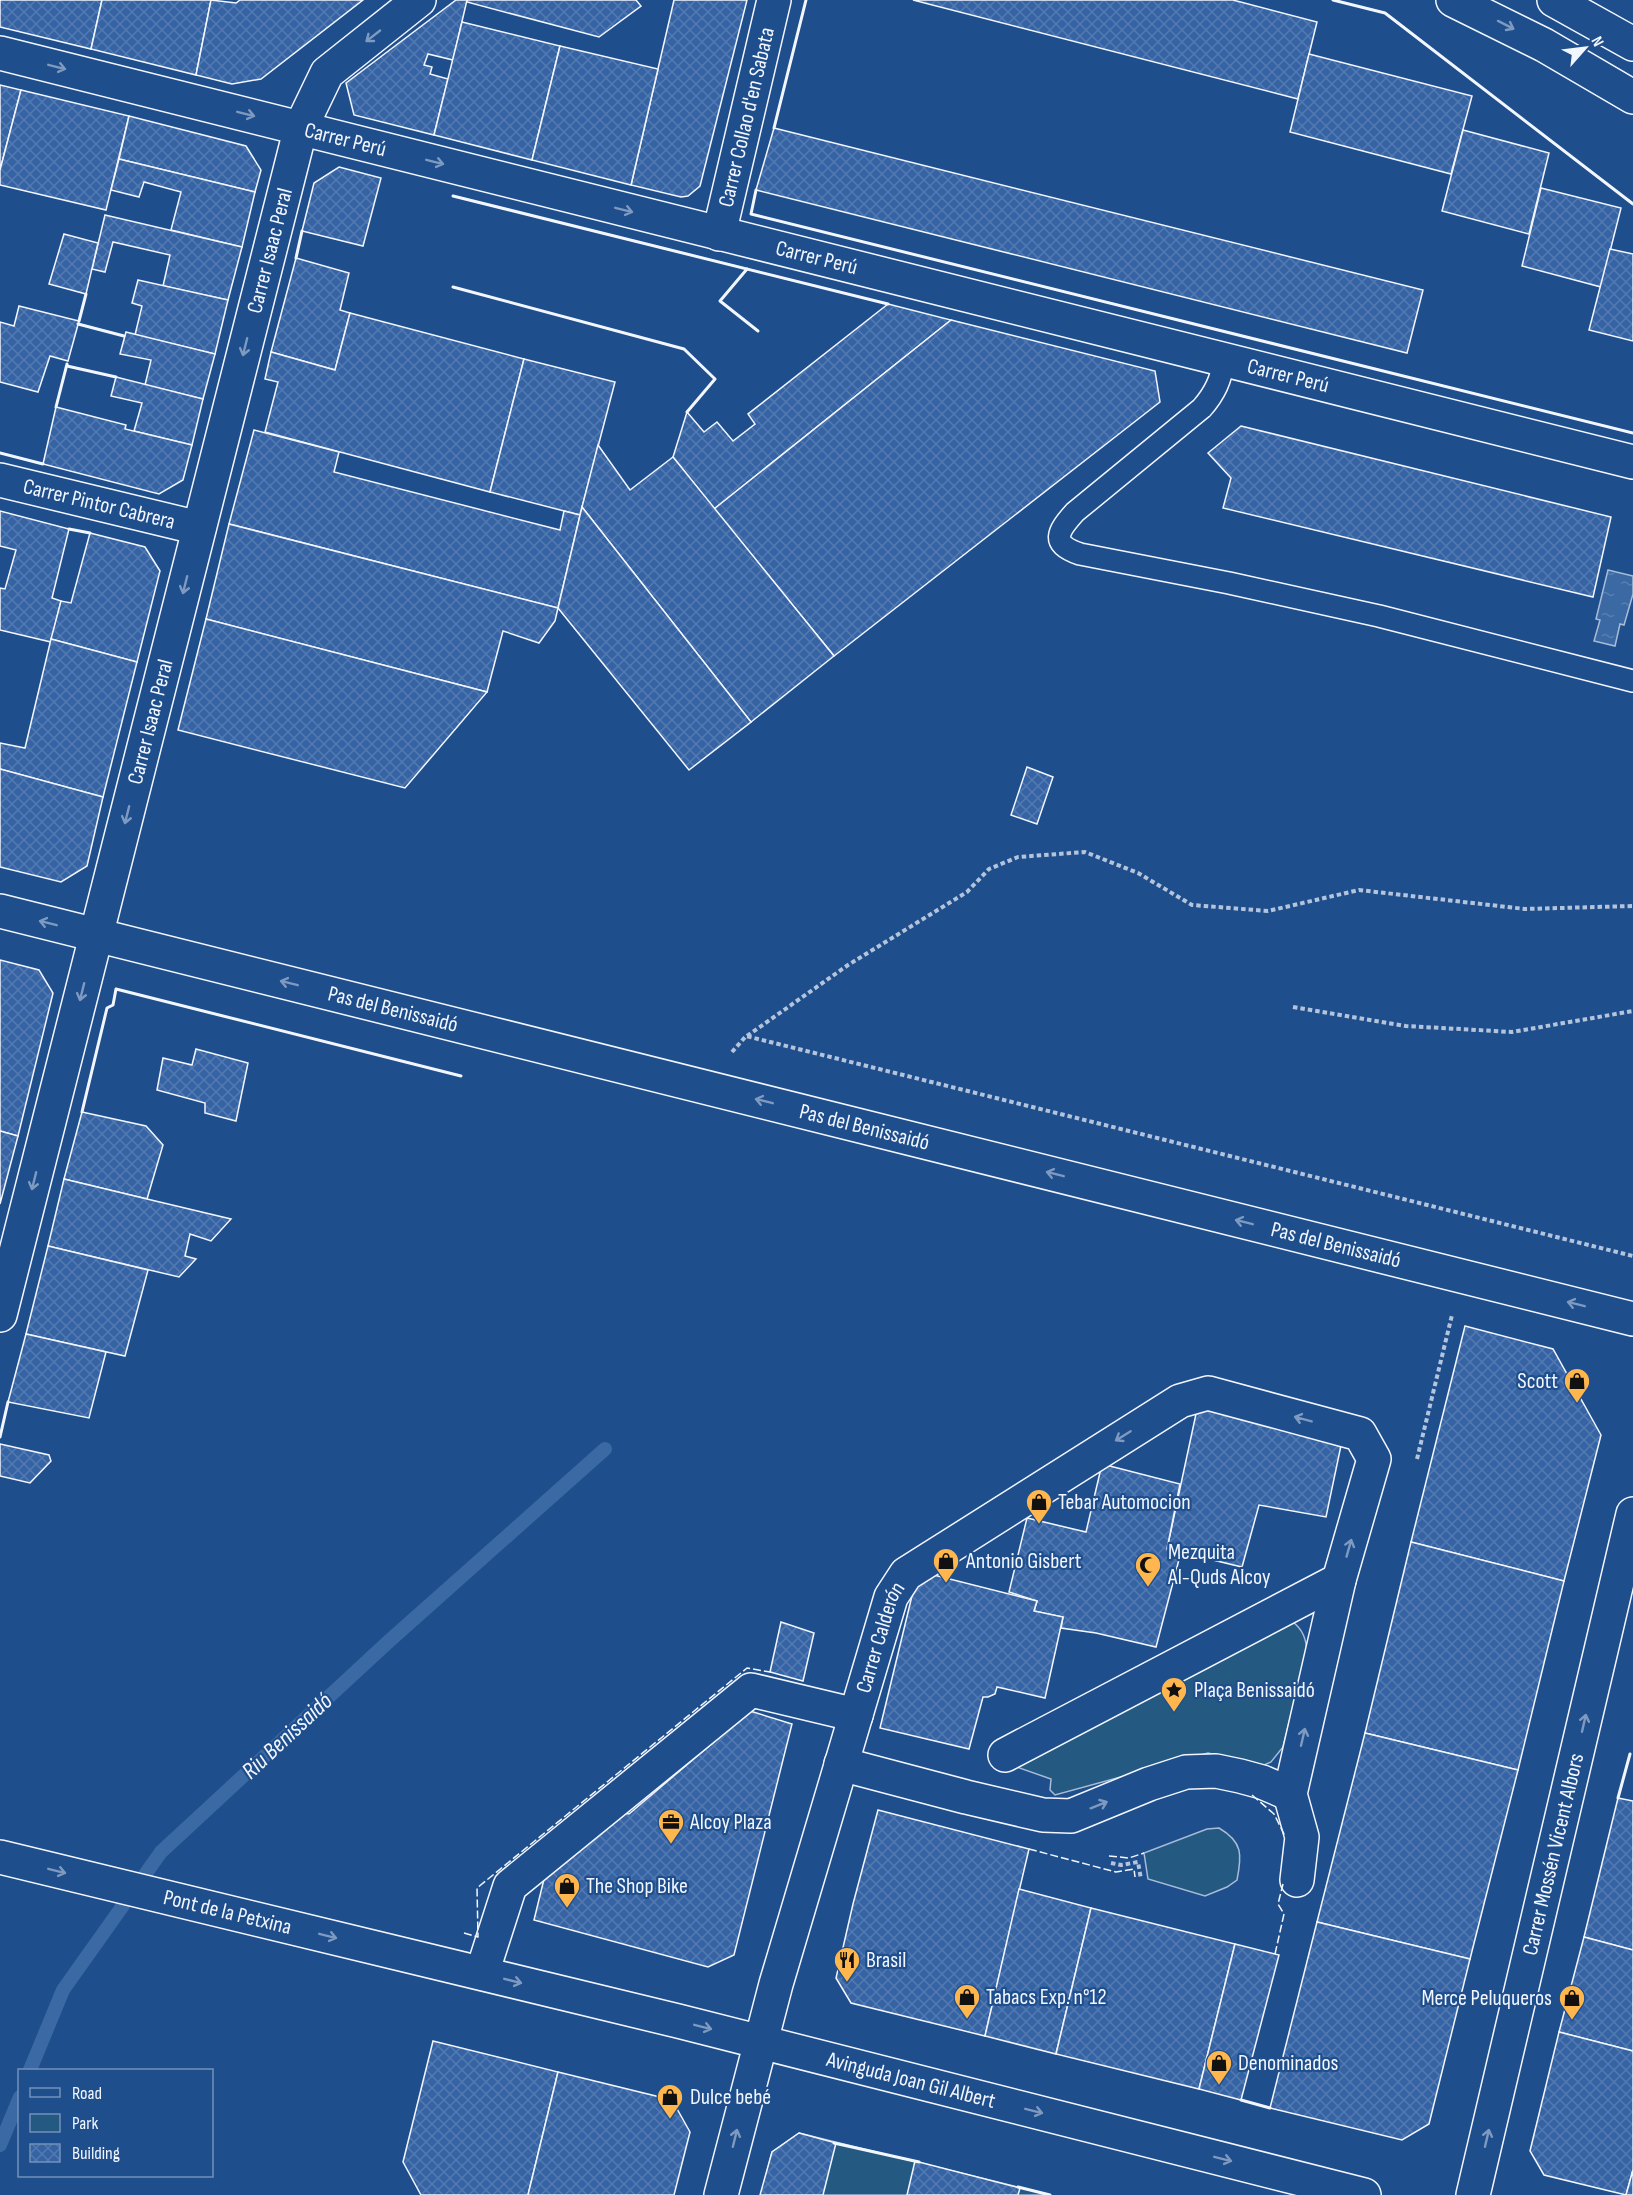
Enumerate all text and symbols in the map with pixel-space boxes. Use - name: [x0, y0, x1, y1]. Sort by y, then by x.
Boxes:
- north arrow: [1555, 18, 1615, 78]
- one-way arrow: [1496, 20, 1514, 31]
- street label: Carrer Collao d'en Sabata: [712, 25, 781, 210]
- one-way arrow: [366, 30, 382, 43]
- text: N: [1587, 33, 1607, 50]
- one-way arrow: [47, 62, 66, 74]
- one-way arrow: [236, 108, 255, 120]
- street label: Carrer Perú: [302, 116, 389, 163]
- one-way arrow: [425, 156, 444, 168]
- street label: Carrer Isaac Peral: [241, 185, 298, 316]
- one-way arrow: [614, 205, 633, 216]
- street label: Carrer Perú: [773, 234, 861, 281]
- one-way arrow: [239, 337, 251, 356]
- street label: Carrer Perú: [1244, 352, 1332, 399]
- street label: Carrer Pintor Cabrera: [20, 473, 178, 535]
- one-way arrow: [179, 575, 191, 594]
- street label: Carrer Isaac Peral: [122, 656, 179, 787]
- one-way arrow: [121, 805, 133, 824]
- one-way arrow: [39, 917, 58, 929]
- one-way arrow: [280, 977, 299, 989]
- street label: Pas del Benissaidó: [325, 980, 461, 1038]
- one-way arrow: [75, 982, 87, 1001]
- one-way arrow: [755, 1095, 774, 1107]
- street label: Pas del Benissaidó: [797, 1098, 932, 1156]
- one-way arrow: [1046, 1168, 1065, 1180]
- one-way arrow: [28, 1171, 39, 1190]
- one-way arrow: [1235, 1215, 1254, 1227]
- street label: Pas del Benissaidó: [1268, 1216, 1404, 1274]
- one-way arrow: [1567, 1298, 1586, 1310]
- shop icon: Scott: [1562, 1366, 1592, 1404]
- place label: Scott: [1517, 1368, 1558, 1395]
- one-way arrow: [1294, 1412, 1313, 1424]
- one-way arrow: [1115, 1431, 1132, 1443]
- shop icon: Tebar Automocion: [1024, 1487, 1054, 1525]
- place label: Tebar Automocion: [1058, 1489, 1191, 1516]
- one-way arrow: [1344, 1538, 1355, 1557]
- place label: Mezquita Al-Quds Alcoy: [1167, 1539, 1271, 1591]
- shop icon: Antonio Gisbert: [931, 1546, 961, 1584]
- place label: Antonio Gisbert: [965, 1548, 1082, 1575]
- mosque icon: Mezquita Al-Quds Alcoy: [1133, 1550, 1163, 1588]
- street label: Carrer Calderón: [850, 1576, 911, 1696]
- place icon: Plaça Benissaidó: [1159, 1675, 1189, 1713]
- place label: Plaça Benissaidó: [1194, 1677, 1315, 1704]
- water label: Riu Benissaidó: [236, 1687, 339, 1785]
- one-way arrow: [1579, 1714, 1590, 1733]
- one-way arrow: [1298, 1728, 1310, 1747]
- street label: Carrer Mossén Vicent Albors: [1516, 1751, 1590, 1958]
- one-way arrow: [1089, 1799, 1108, 1810]
- office icon: Alcoy Plaza: [656, 1807, 686, 1845]
- place label: Alcoy Plaza: [689, 1809, 772, 1836]
- one-way arrow: [47, 1866, 66, 1878]
- shop icon: The Shop Bike: [552, 1871, 582, 1909]
- place label: The Shop Bike: [586, 1873, 688, 1900]
- street label: Pont de la Petxina: [161, 1884, 294, 1941]
- one-way arrow: [318, 1931, 337, 1943]
- restaurant icon: Brasil: [832, 1945, 862, 1983]
- place label: Brasil: [866, 1947, 906, 1974]
- one-way arrow: [503, 1975, 522, 1987]
- shop icon: Tabacs Exp. n°12: [952, 1982, 982, 2020]
- shop icon: Merce Peluqueros: [1557, 1983, 1587, 2021]
- place label: Tabacs Exp. n°12: [986, 1984, 1107, 2011]
- place label: Merce Peluqueros: [1421, 1985, 1552, 2012]
- one-way arrow: [693, 2021, 712, 2033]
- street label: Avinguda Joan Gil Albert: [823, 2045, 999, 2115]
- shop icon: Denominados: [1204, 2048, 1234, 2086]
- place label: Denominados: [1238, 2050, 1339, 2077]
- legend: [18, 2069, 213, 2177]
- shop icon: Dulce bebé: [655, 2082, 685, 2120]
- text: Road: [72, 2083, 102, 2104]
- place label: Dulce bebé: [690, 2084, 771, 2111]
- one-way arrow: [1024, 2106, 1043, 2117]
- text: Park: [72, 2113, 98, 2134]
- one-way arrow: [730, 2129, 742, 2148]
- one-way arrow: [1481, 2129, 1493, 2148]
- text: Building: [72, 2143, 120, 2164]
- one-way arrow: [1213, 2154, 1232, 2166]

